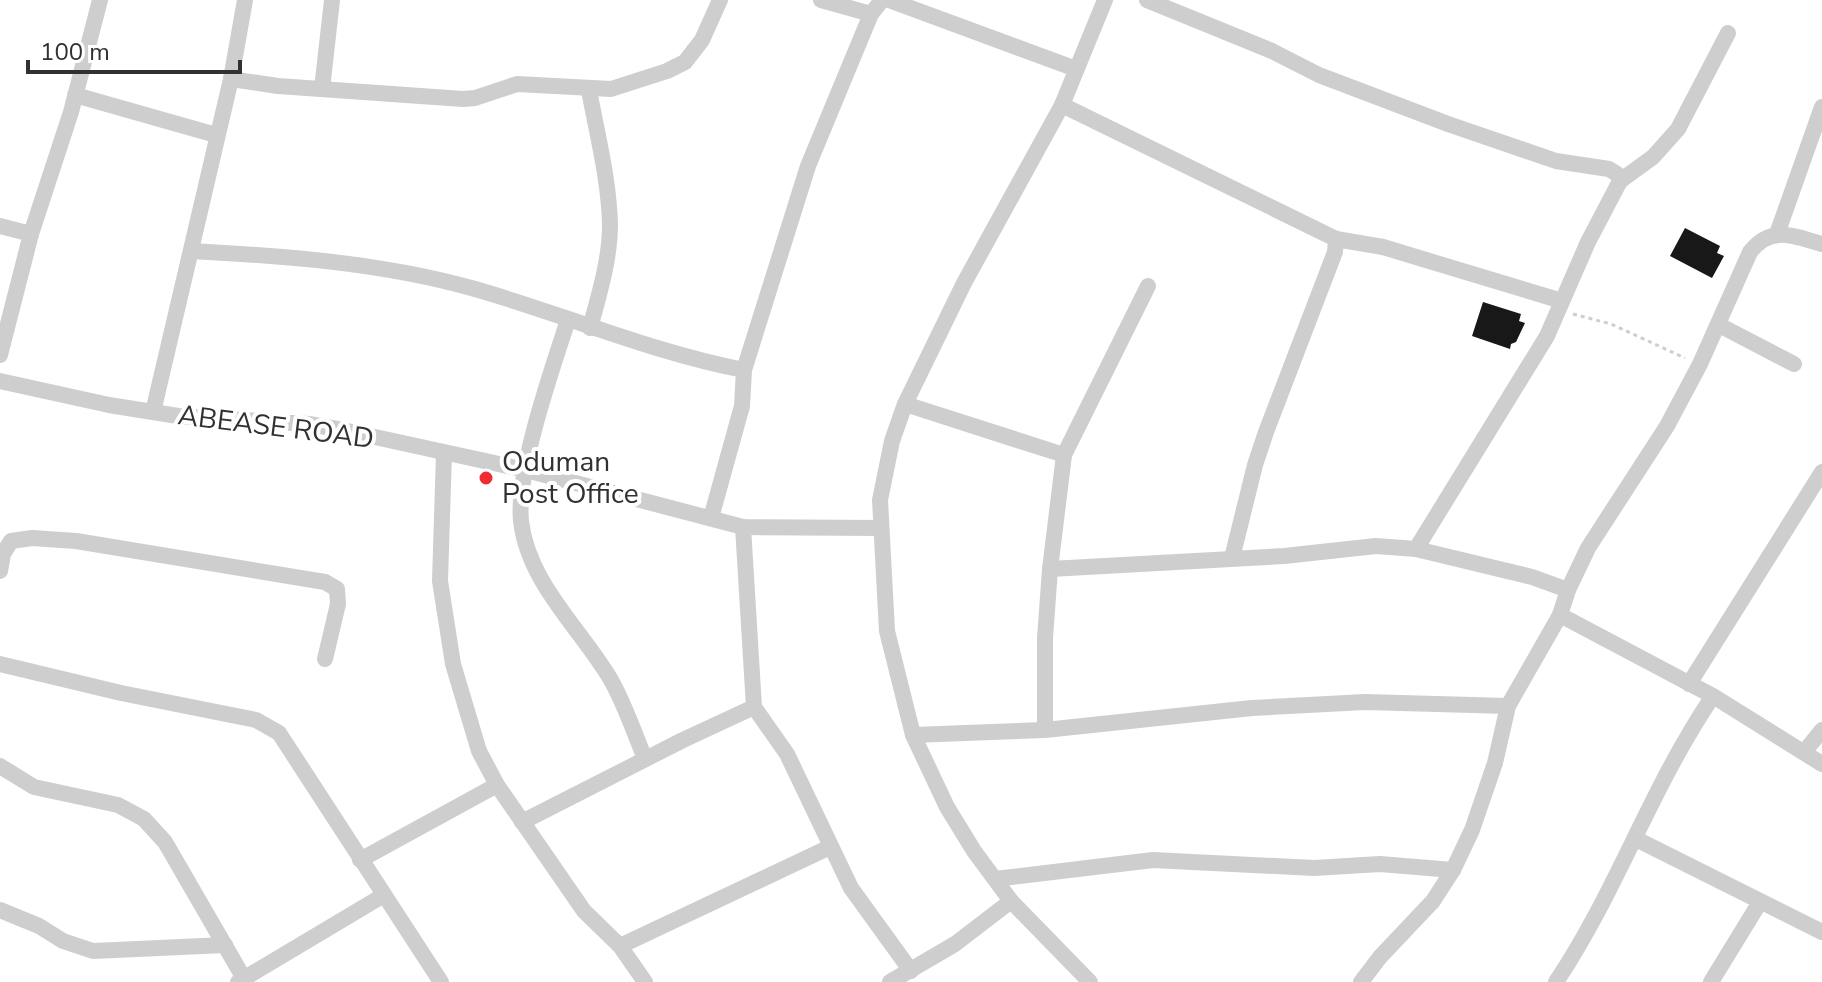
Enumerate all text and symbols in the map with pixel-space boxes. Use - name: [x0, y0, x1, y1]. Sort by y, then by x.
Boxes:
- scale bar: [28, 24, 240, 74]
- text: 100 m: [40, 36, 110, 68]
- street label: ABEASE ROAD: [176, 396, 376, 458]
- place label: Oduman Post Office: [502, 443, 639, 513]
- marker: Oduman Post Office: [477, 469, 495, 487]

